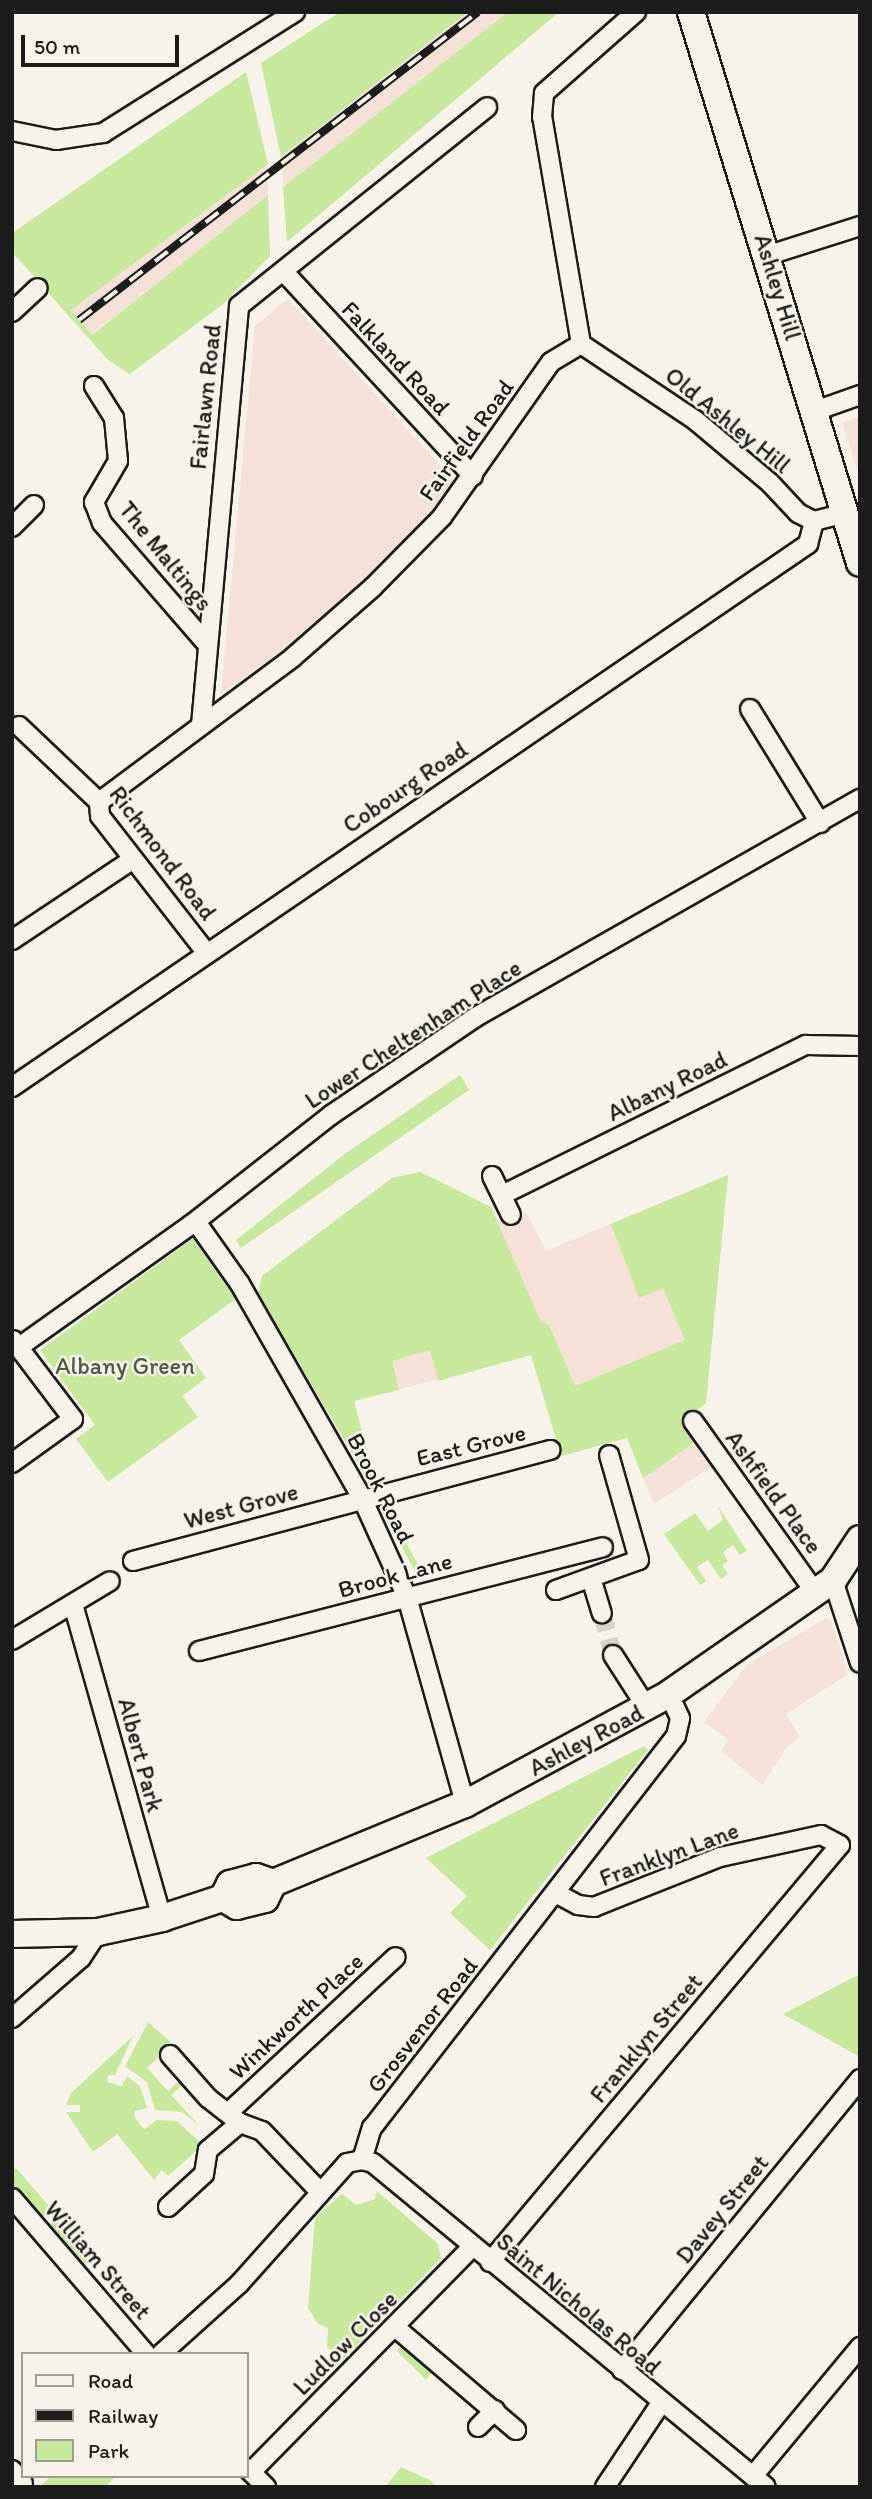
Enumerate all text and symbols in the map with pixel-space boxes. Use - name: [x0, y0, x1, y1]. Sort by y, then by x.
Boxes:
- scale bar: [24, 21, 182, 65]
- text: 50 m: [34, 34, 80, 59]
- street label: Ashley Hill: [748, 230, 808, 344]
- street label: Falkland Road: [336, 295, 456, 421]
- street label: Fairlawn Road: [183, 323, 227, 471]
- street label: Old Ashley Hill: [660, 361, 796, 479]
- street label: Fairfield Road: [412, 374, 520, 506]
- street label: The Maltings: [113, 495, 219, 617]
- street label: Cobourg Road: [337, 735, 473, 839]
- street label: Richmond Road: [103, 780, 223, 926]
- street label: Lower Cheltenham Place: [299, 953, 527, 1115]
- street label: Albany Road: [603, 1045, 731, 1127]
- park label: Albany Green: [55, 1352, 195, 1380]
- street label: East Grove: [413, 1418, 529, 1472]
- street label: Ashfield Place: [720, 1425, 828, 1559]
- street label: Brook Road: [341, 1429, 421, 1547]
- street label: West Grove: [181, 1477, 301, 1535]
- street label: Brook Lane: [335, 1546, 455, 1604]
- street label: Albert Park: [112, 1695, 170, 1815]
- street label: Ashley Road: [524, 1698, 648, 1782]
- street label: Franklyn Lane: [595, 1816, 743, 1892]
- street label: Winkworth Place: [223, 1946, 369, 2086]
- street label: Grosvenor Road: [360, 1952, 484, 2098]
- street label: Franklyn Street: [584, 1968, 708, 2108]
- street label: Davey Street: [670, 2149, 774, 2269]
- street label: William Street: [39, 2195, 157, 2325]
- street label: Saint Nicholas Road: [491, 2227, 667, 2381]
- street label: Ludlow Close: [287, 2285, 403, 2401]
- legend: [21, 2352, 248, 2478]
- text: Road: [88, 2368, 133, 2393]
- text: Railway: [88, 2403, 158, 2428]
- text: Park: [88, 2438, 129, 2463]

